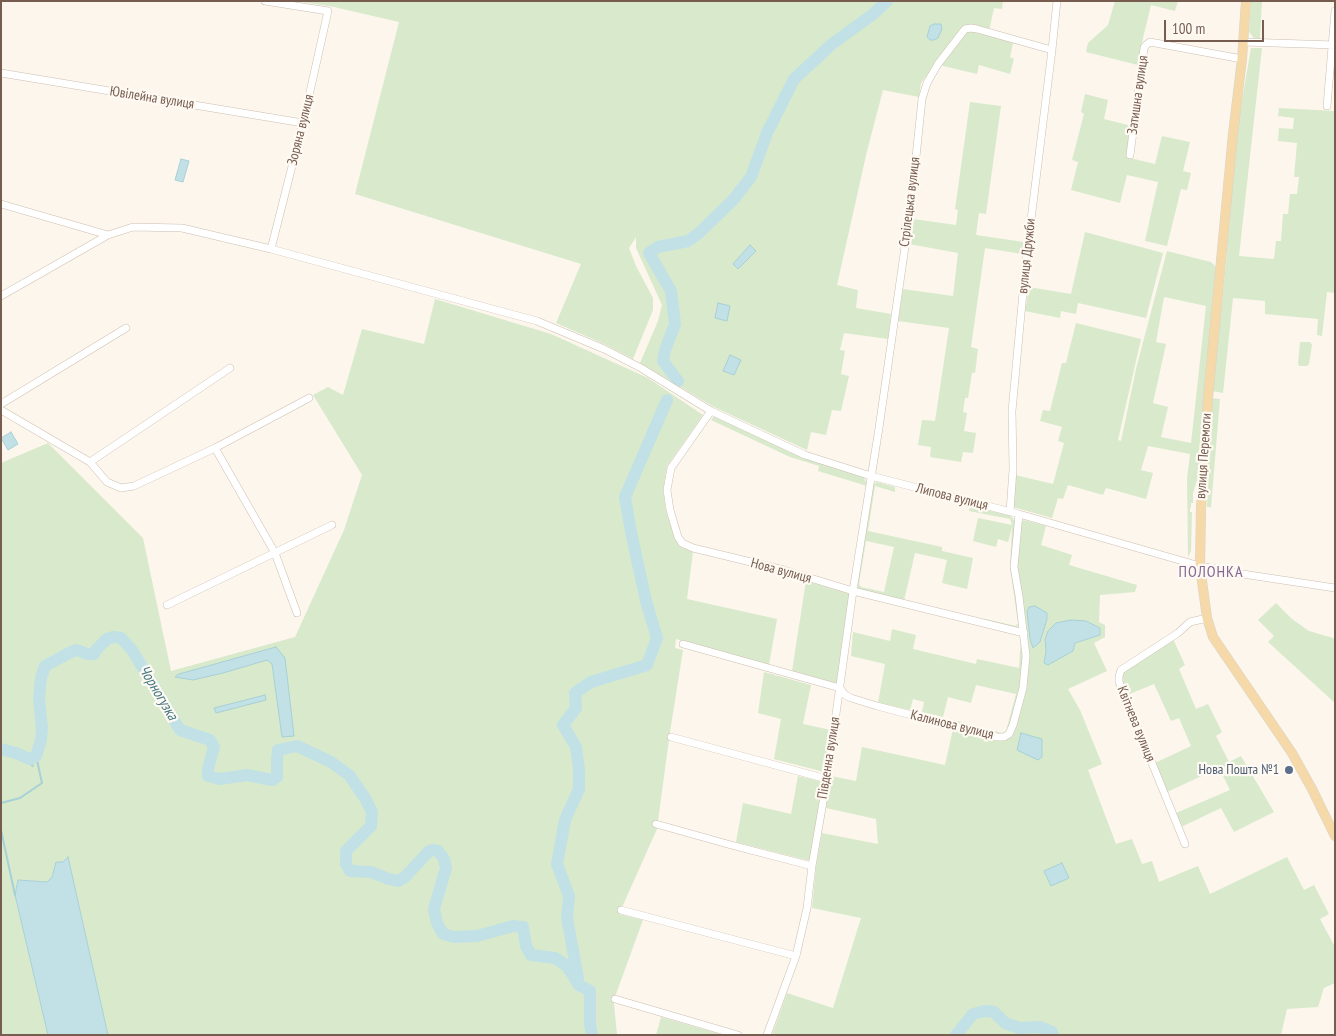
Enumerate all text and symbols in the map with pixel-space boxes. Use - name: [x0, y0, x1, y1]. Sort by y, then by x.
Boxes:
- scale bar: [1166, 10, 1266, 42]
- text: 100 m: [1172, 19, 1205, 38]
- street label: Затишна вулиця: [1124, 54, 1152, 136]
- street label: Ювілейна вулиця: [109, 83, 195, 113]
- street label: Зоряна вулиця: [284, 93, 318, 167]
- street label: Стрілецька вулиця: [896, 156, 924, 248]
- street label: вулиця Дружби: [1015, 218, 1039, 294]
- street label: вулиця Перемоги: [1193, 413, 1215, 499]
- street label: Липова вулиця: [914, 480, 990, 514]
- street label: Нова вулиця: [749, 555, 813, 587]
- district label: ПОЛОНКА: [1178, 562, 1244, 582]
- water label: Чорногузка: [135, 662, 181, 724]
- street label: Квітнева вулиця: [1113, 684, 1159, 764]
- street label: Калинова вулиця: [909, 707, 995, 743]
- street label: Південна вулиця: [814, 716, 844, 800]
- place label: Нова Пошта №1: [1199, 762, 1279, 778]
- marker: Нова Пошта №1: [1283, 764, 1295, 776]

